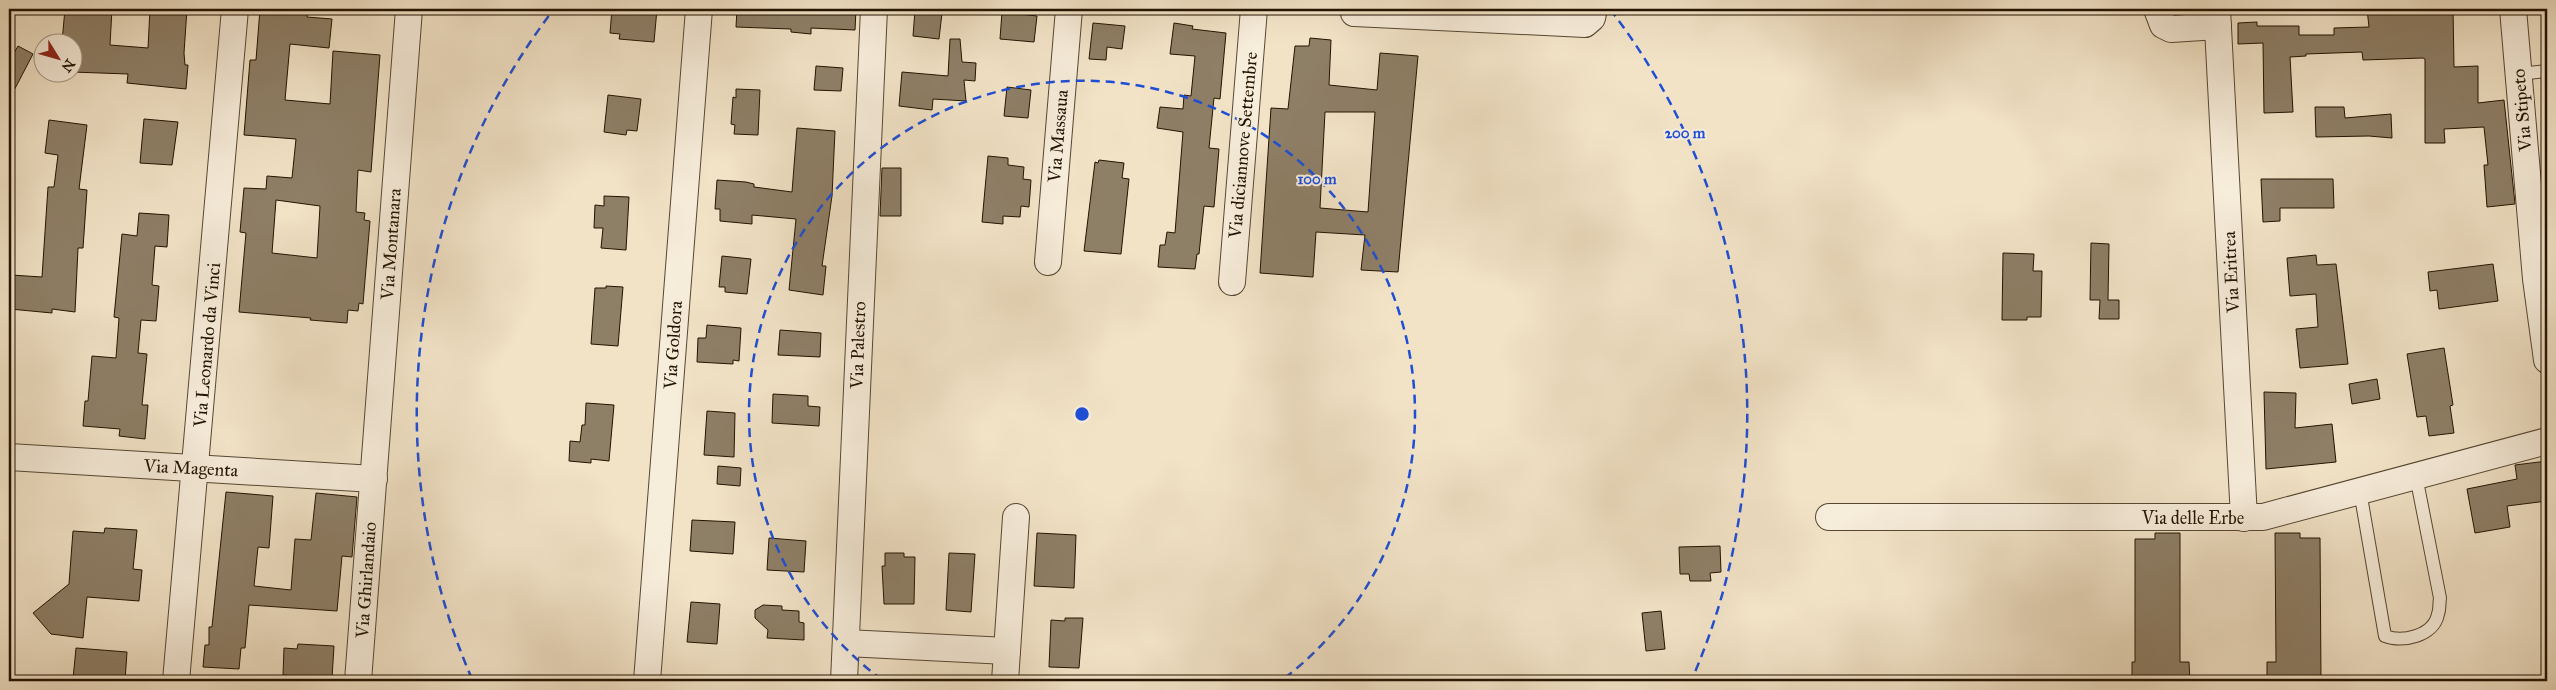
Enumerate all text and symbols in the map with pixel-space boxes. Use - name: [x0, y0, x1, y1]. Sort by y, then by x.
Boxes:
- north arrow: [32, 32, 82, 82]
- street label: Via diciannove Settembre: [1224, 51, 1262, 240]
- text: N: [58, 56, 78, 75]
- street label: Via Stipeto: [2507, 68, 2537, 153]
- street label: Via Massaua: [1043, 88, 1073, 184]
- text: 200 m: [1665, 124, 1706, 142]
- text: 100 m: [1297, 170, 1337, 188]
- street label: Via Montanara: [376, 187, 406, 302]
- street label: Via Eritrea: [2218, 230, 2244, 314]
- street label: Via Leonardo da Vinci: [189, 262, 225, 429]
- street label: Via Goldora: [659, 300, 687, 391]
- street label: Via Palestro: [845, 301, 871, 390]
- centre of rings: [1073, 405, 1091, 423]
- street label: Via Magenta: [142, 454, 239, 482]
- street label: Via delle Erbe: [2141, 507, 2244, 529]
- street label: Via Ghirlandaio: [351, 521, 381, 640]

